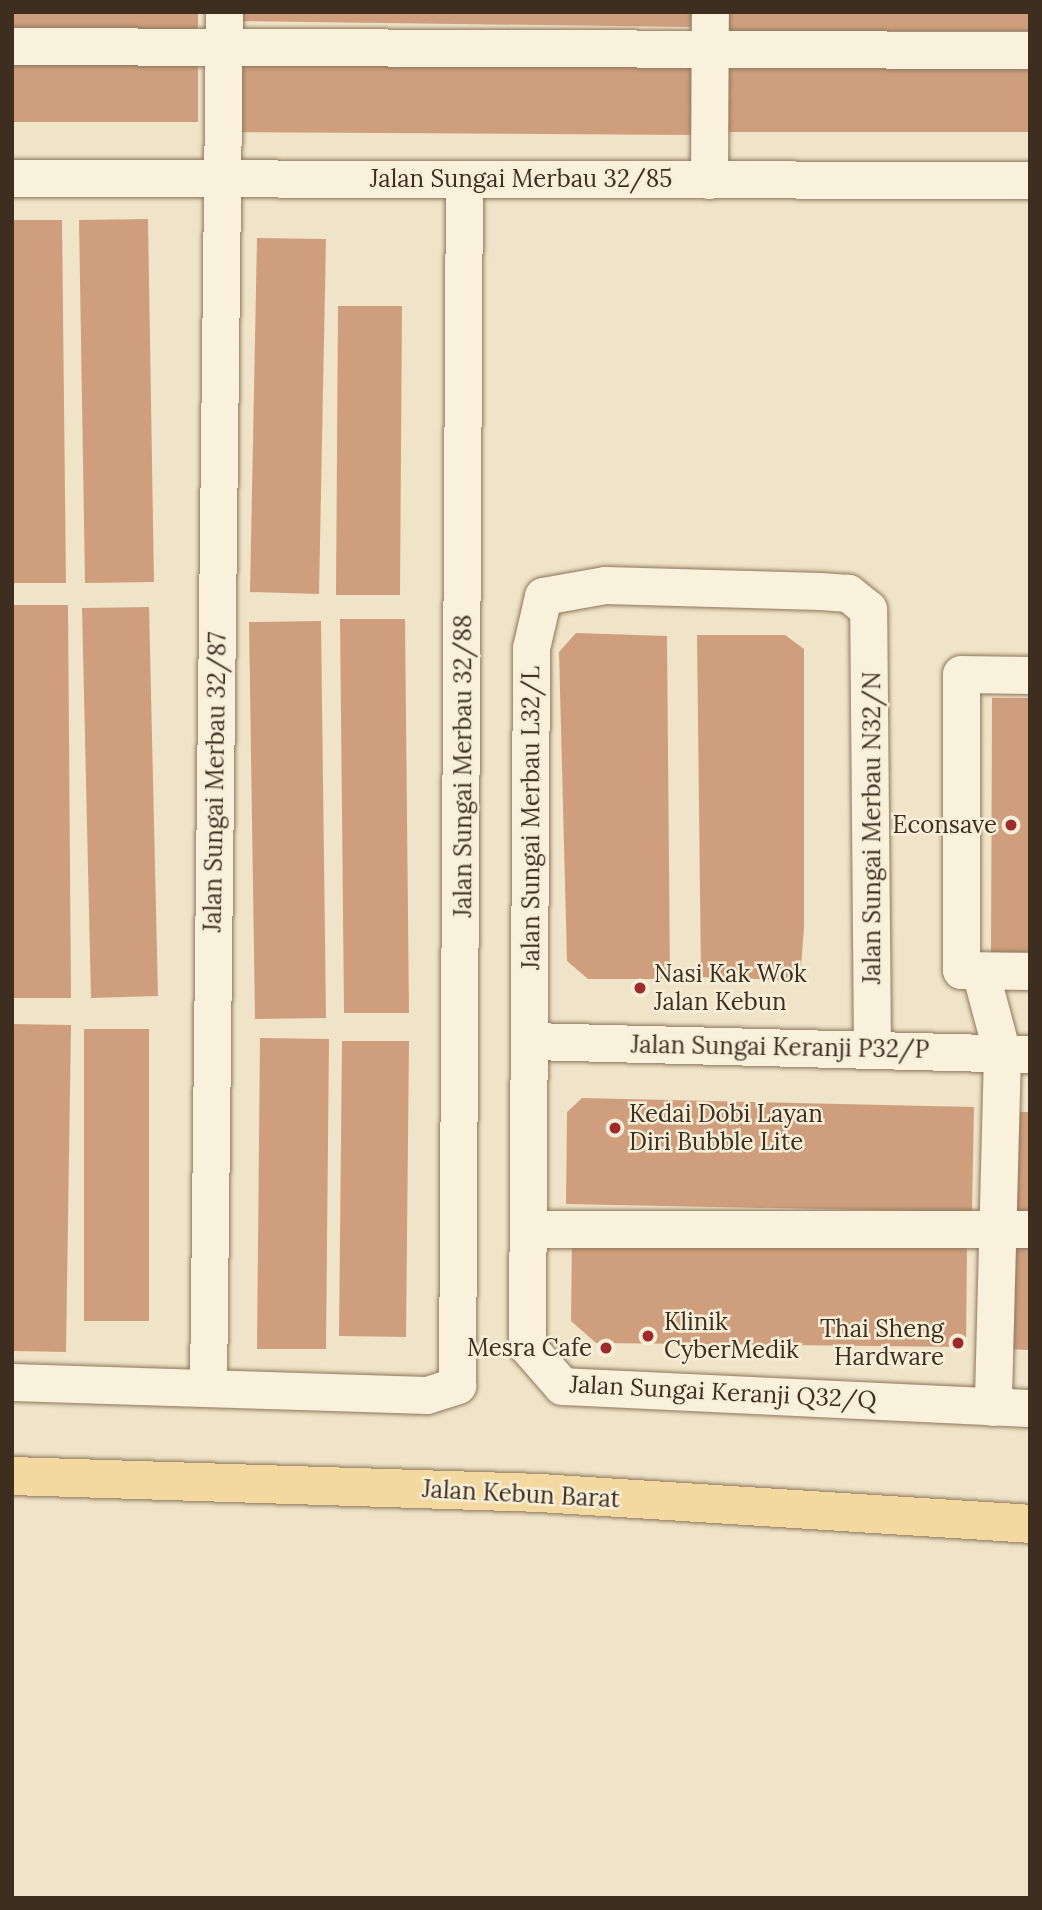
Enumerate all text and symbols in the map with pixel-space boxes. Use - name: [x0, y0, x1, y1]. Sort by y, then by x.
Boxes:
- street label: Jalan Sungai Merbau 32/85: [370, 165, 672, 193]
- street label: Jalan Sungai Merbau 32/88: [449, 614, 477, 918]
- street label: Jalan Sungai Merbau 32/87: [198, 631, 232, 933]
- street label: Jalan Sungai Merbau L32/L: [517, 666, 545, 970]
- street label: Jalan Sungai Merbau N32/N: [858, 672, 886, 984]
- place label: Econsave: [893, 811, 997, 839]
- marker: Econsave: [1003, 817, 1019, 833]
- place label: Nasi Kak Wok Jalan Kebun: [654, 960, 807, 1016]
- marker: Nasi Kak Wok Jalan Kebun: [632, 980, 648, 996]
- street label: Jalan Sungai Keranji P32/P: [630, 1030, 930, 1064]
- place label: Kedai Dobi Layan Diri Bubble Lite: [629, 1100, 823, 1156]
- marker: Kedai Dobi Layan Diri Bubble Lite: [607, 1120, 623, 1136]
- place label: Klinik CyberMedik: [664, 1308, 799, 1364]
- place label: Thai Sheng Hardware: [820, 1315, 944, 1371]
- marker: Klinik CyberMedik: [638, 1326, 658, 1346]
- place label: Mesra Cafe: [467, 1334, 592, 1362]
- marker: Thai Sheng Hardware: [950, 1335, 966, 1351]
- marker: Mesra Cafe: [598, 1340, 614, 1356]
- street label: Jalan Sungai Keranji Q32/Q: [569, 1370, 877, 1414]
- street label: Jalan Kebun Barat: [421, 1474, 621, 1514]

